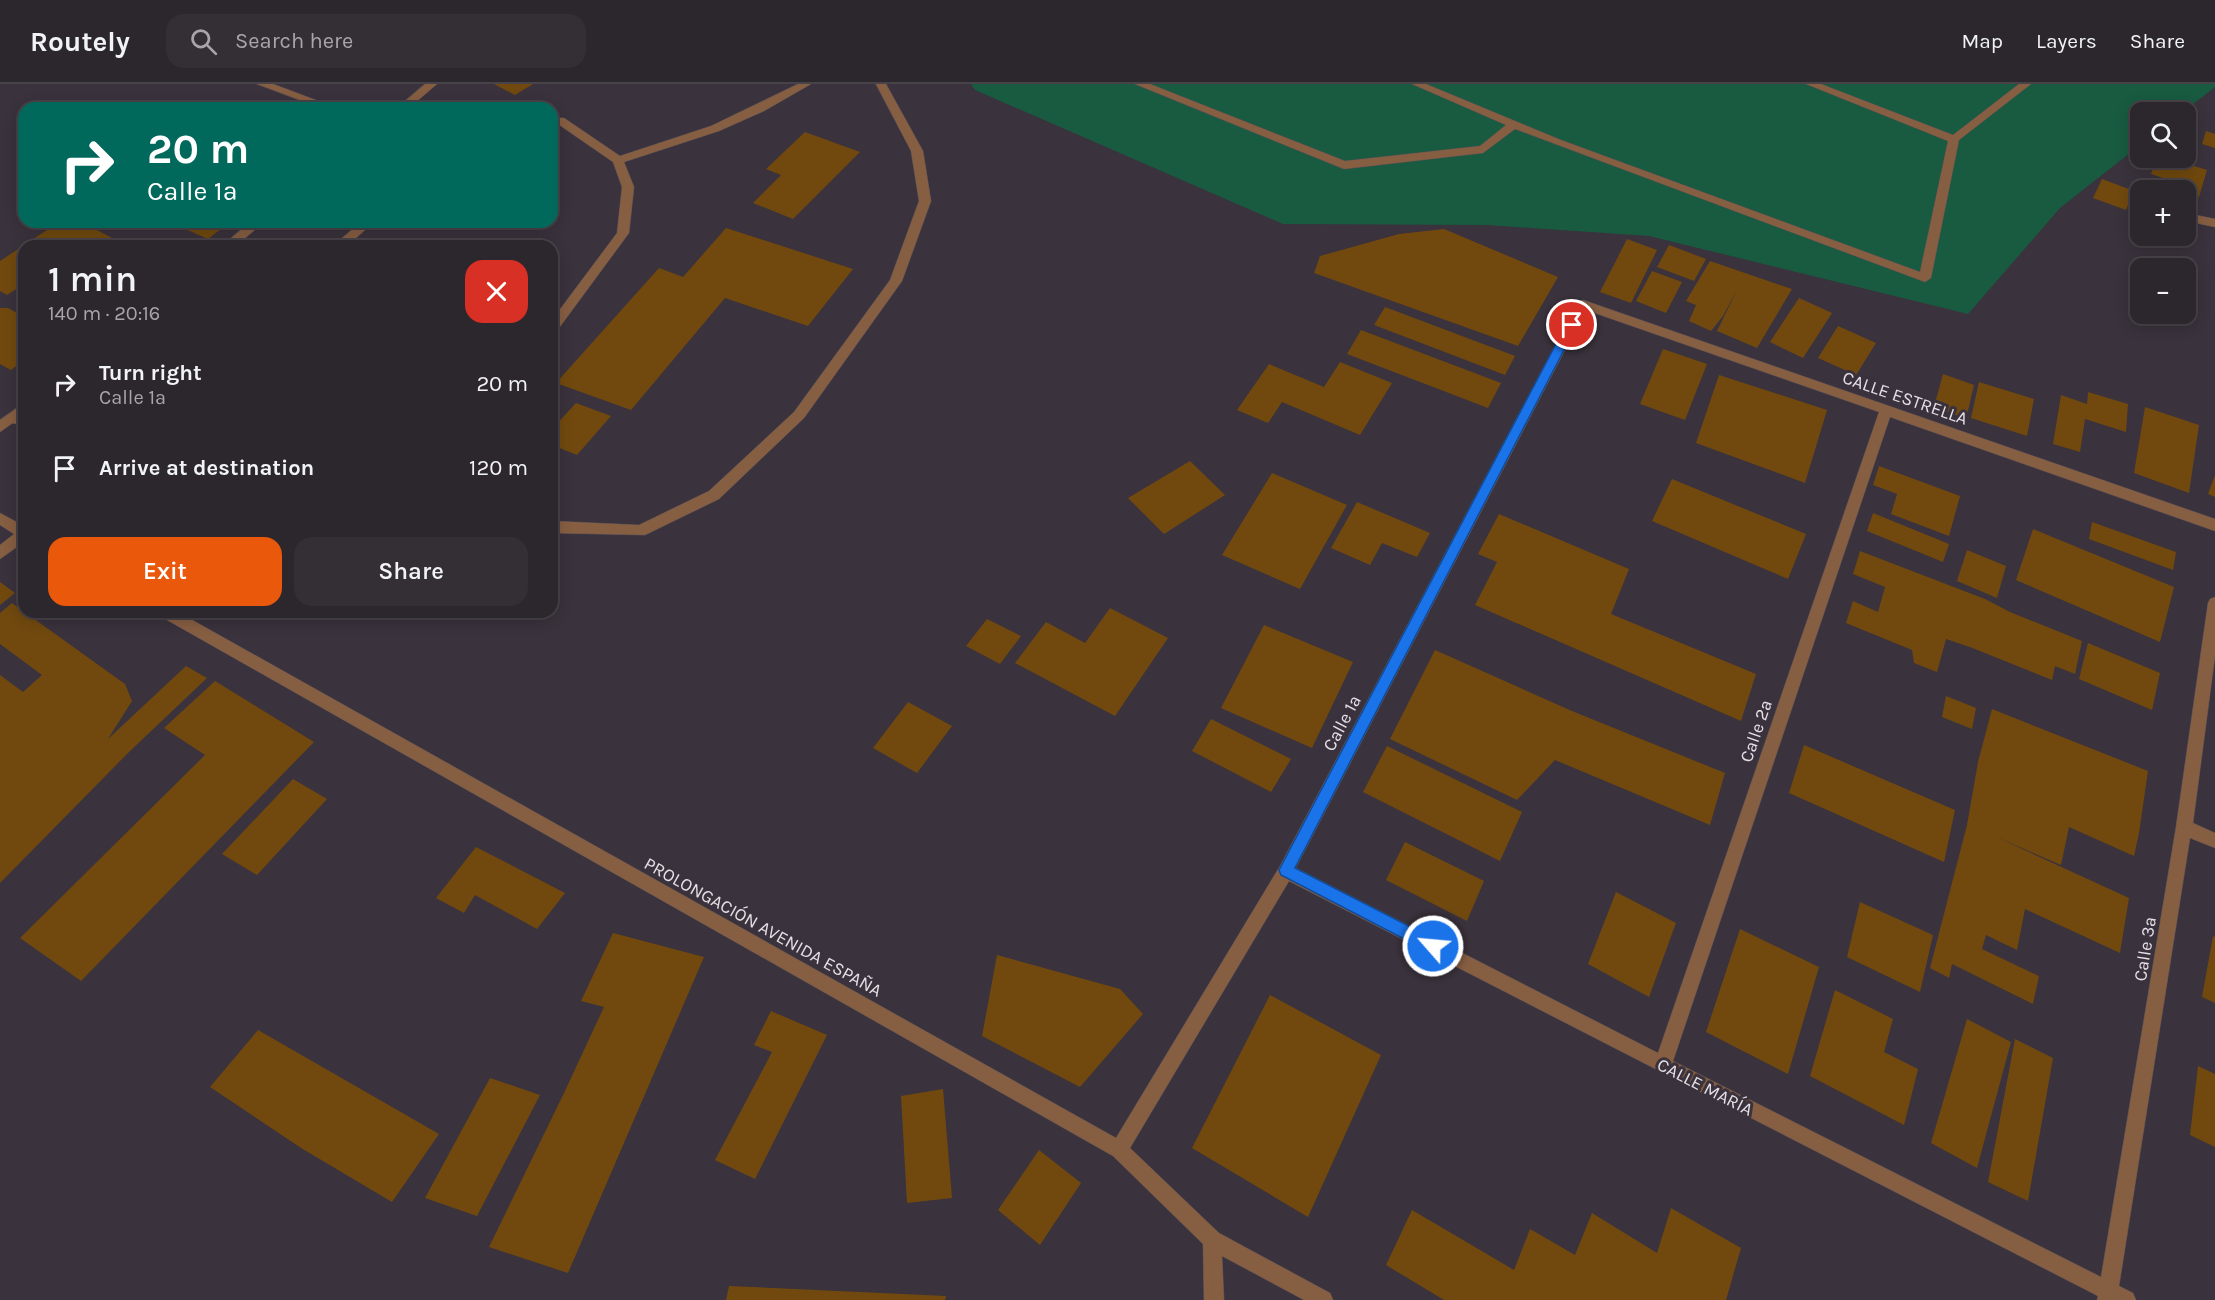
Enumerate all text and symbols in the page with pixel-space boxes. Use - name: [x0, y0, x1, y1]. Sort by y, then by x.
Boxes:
- search box: [166, 14, 586, 68]
- text: Routely: [30, 25, 130, 58]
- icon: search: [187, 25, 220, 58]
- text: Search here: [235, 28, 353, 54]
- text: Map: [1961, 29, 2003, 53]
- text: Layers: [2036, 29, 2097, 53]
- text: Share: [2130, 29, 2185, 53]
- map controls: [2130, 102, 2196, 324]
- button: search: [2130, 102, 2196, 168]
- text: 20 m: [147, 124, 249, 174]
- icon: right: [48, 126, 126, 204]
- text: Calle 1ª: [147, 175, 238, 207]
- button: +: [2130, 180, 2196, 246]
- text: 1 min: [48, 258, 137, 300]
- button: −: [2130, 258, 2196, 324]
- button: close: [465, 260, 528, 323]
- pin: [1546, 299, 1597, 350]
- text: 140 m · 20:16: [48, 302, 160, 325]
- icon: arrive: [1555, 308, 1588, 341]
- text: Turn right: [99, 360, 202, 386]
- street label: CALLE ESTRELLA: [1840, 366, 1970, 430]
- icon: right: [48, 368, 81, 401]
- text: 20 m: [476, 371, 528, 397]
- text: Calle 1ª: [99, 386, 166, 409]
- icon: arrive: [48, 452, 81, 485]
- text: Arrive at destination: [99, 455, 314, 481]
- text: 120 m: [469, 455, 528, 481]
- button: Exit: [48, 537, 282, 606]
- button: Share: [294, 537, 528, 606]
- street label: Calle 1ª: [1318, 691, 1366, 755]
- street label: Calle 2ª: [1735, 697, 1777, 765]
- street label: PROLONGACIÓN AVENIDA ESPAÑA: [640, 851, 886, 1002]
- position arrow: [1401, 914, 1465, 978]
- street label: Calle 3ª: [2129, 915, 2161, 983]
- street label: CALLE MARÍA: [1653, 1053, 1757, 1121]

